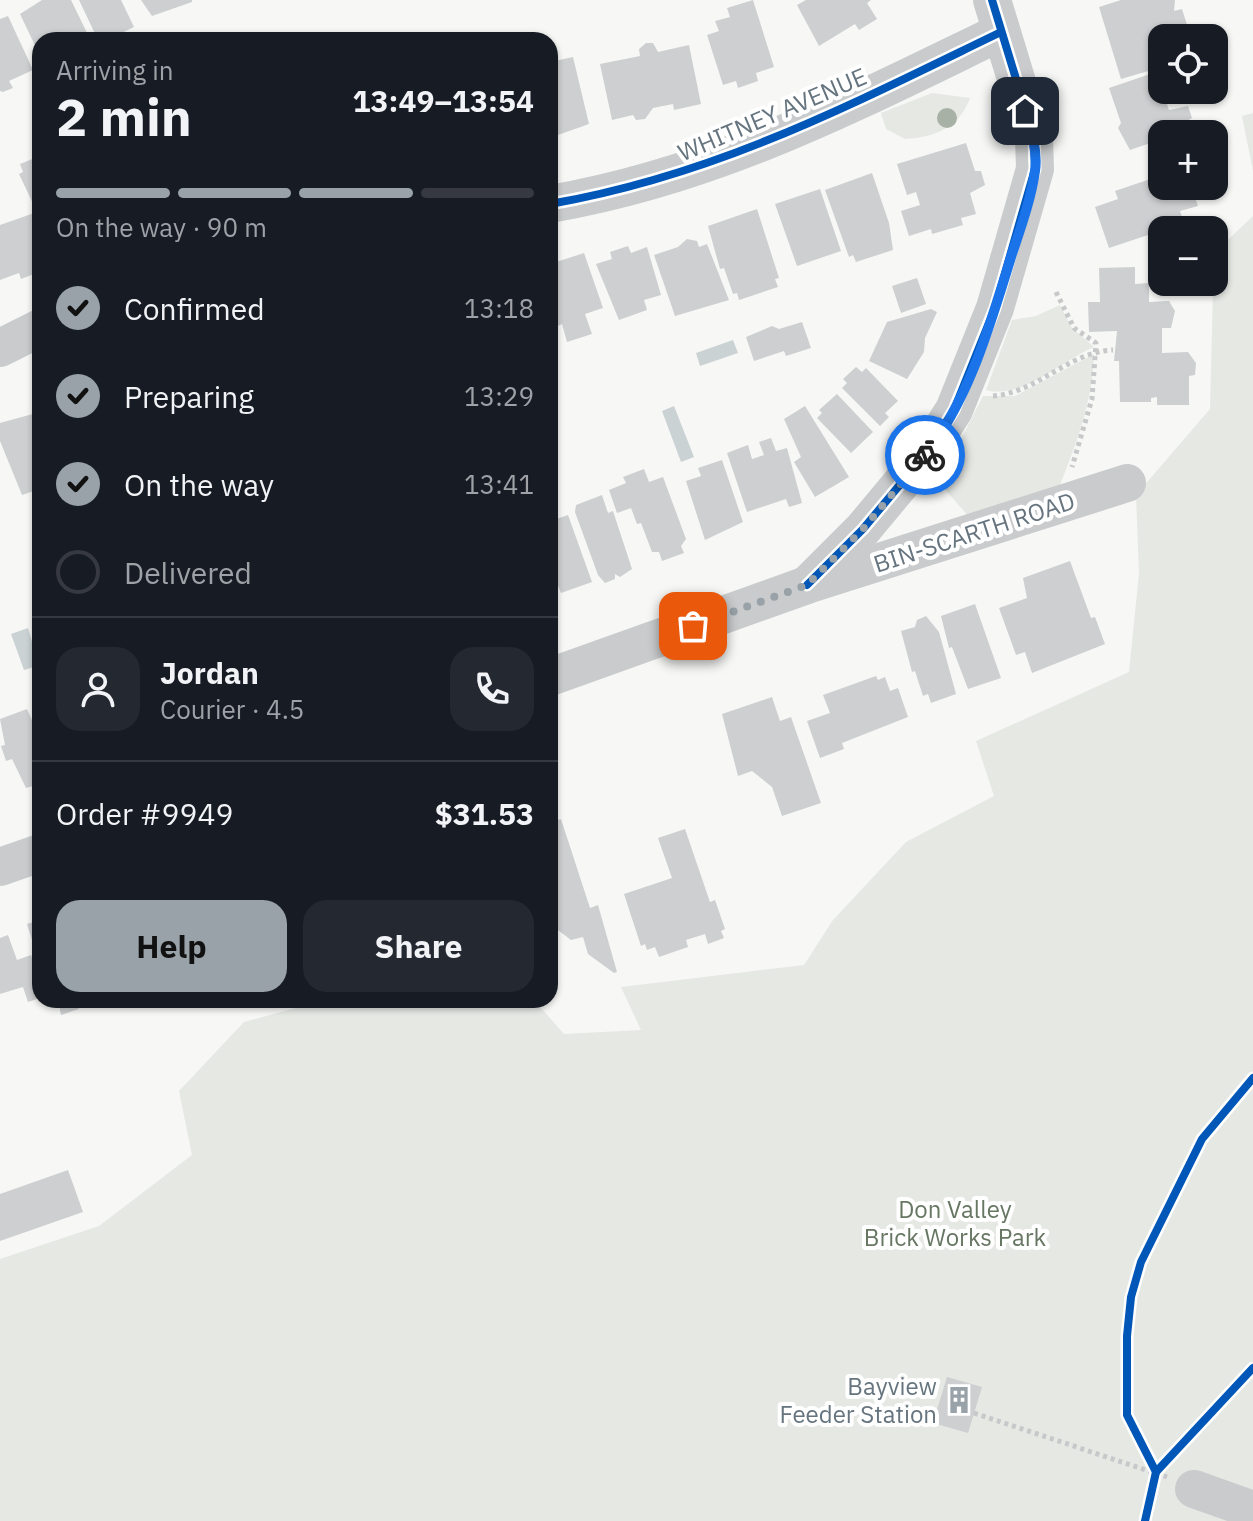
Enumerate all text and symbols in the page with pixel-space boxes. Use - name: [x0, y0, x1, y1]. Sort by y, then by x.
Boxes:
- map controls: [1148, 24, 1228, 296]
- button: locate: [1148, 24, 1228, 104]
- text: Arriving in: [56, 53, 173, 87]
- street label: WHITNEY AVENUE: [673, 60, 871, 168]
- pin: [991, 77, 1059, 145]
- text: 13:49–13:54: [353, 81, 534, 120]
- text: 2 min: [56, 83, 192, 150]
- icon: home: [1003, 89, 1047, 133]
- button: +: [1148, 120, 1228, 200]
- text: On the way · 90 m: [56, 210, 267, 244]
- button: −: [1148, 216, 1228, 296]
- icon: check: [56, 286, 100, 330]
- text: Confirmed: [124, 289, 265, 328]
- text: 13:18: [464, 291, 534, 325]
- icon: check: [56, 374, 100, 418]
- text: Preparing: [124, 377, 254, 416]
- text: 13:29: [464, 379, 534, 413]
- courier: [885, 415, 965, 495]
- icon: bike: [903, 433, 947, 477]
- icon: check: [56, 462, 100, 506]
- text: On the way: [124, 465, 274, 504]
- text: 13:41: [464, 467, 534, 501]
- street label: BIN-SCARTH ROAD: [869, 484, 1079, 580]
- text: Delivered: [124, 553, 252, 592]
- pin: [659, 592, 727, 660]
- icon: bag: [671, 604, 715, 648]
- button: person: [56, 647, 140, 731]
- button: phone: [450, 647, 534, 731]
- text: Jordan: [160, 653, 259, 692]
- text: Courier · 4.5: [160, 692, 304, 726]
- text: Order #9949: [56, 794, 233, 833]
- text: $31.53: [435, 794, 534, 833]
- button: Help: [56, 900, 287, 992]
- button: Share: [303, 900, 534, 992]
- park label: Don Valley Brick Works Park: [864, 1193, 1047, 1253]
- place label: Bayview Feeder Station: [780, 1370, 937, 1430]
- building icon: Bayview Feeder Station: [944, 1385, 974, 1415]

